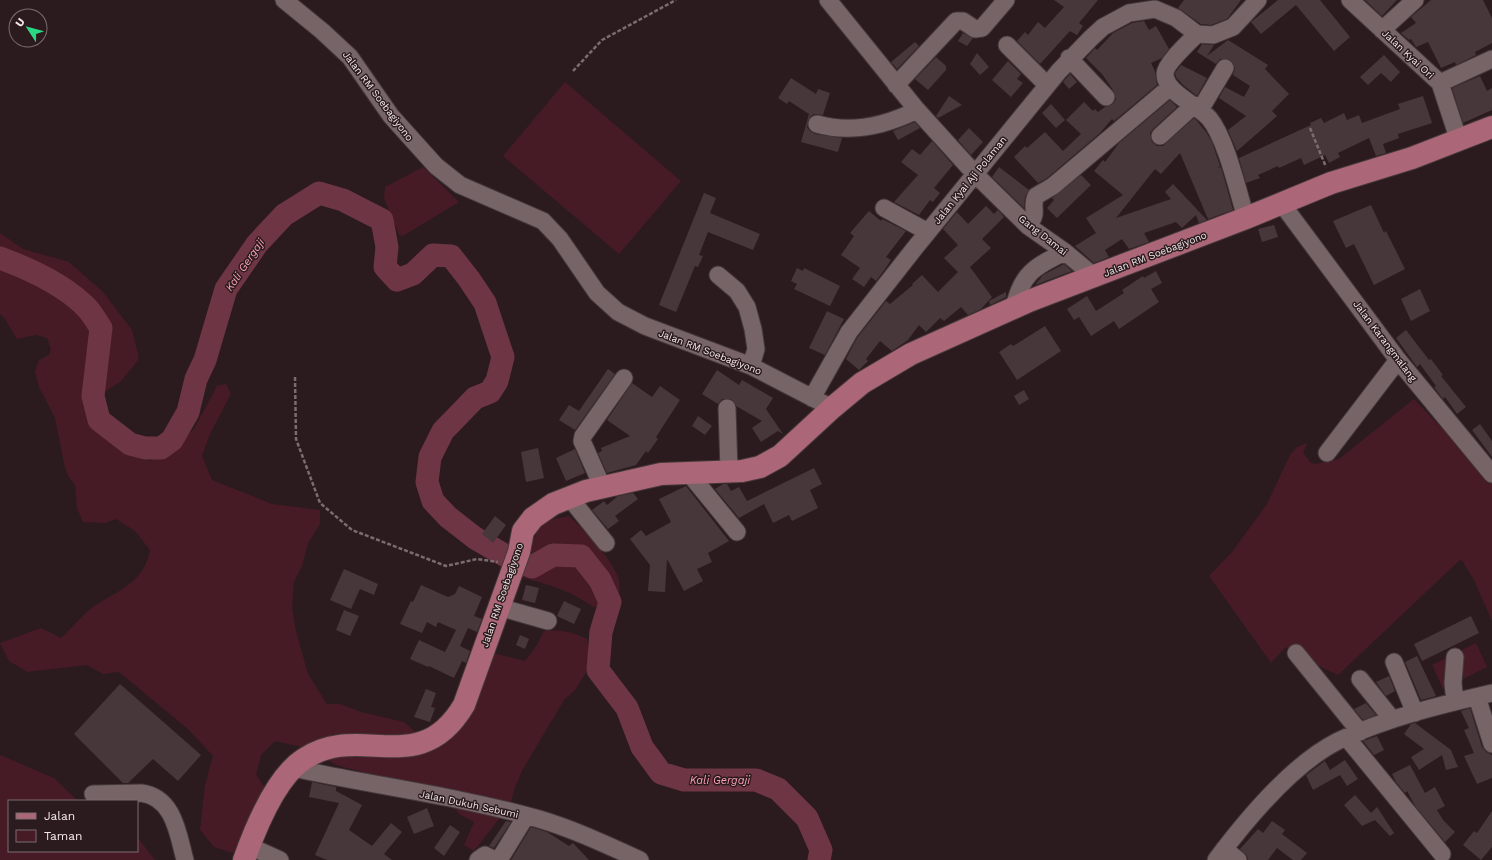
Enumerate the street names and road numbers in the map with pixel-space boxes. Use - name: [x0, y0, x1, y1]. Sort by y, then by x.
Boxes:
- street label: Jalan Kyai Ori: [1380, 27, 1436, 81]
- street label: Jalan RM Soebagiyono: [341, 49, 415, 143]
- street label: Jalan Kyai Aji Polaman: [931, 134, 1009, 226]
- street label: Gang Damai: [1017, 213, 1069, 257]
- street label: Jalan RM Soebagiyono: [1102, 229, 1208, 279]
- street label: Jalan Karangmalang: [1351, 299, 1419, 384]
- street label: Jalan RM Soebagiyono: [657, 327, 763, 377]
- street label: Jalan RM Soebagiyono: [479, 541, 525, 649]
- street label: Jalan Dukuh Sebumi: [418, 788, 520, 820]

